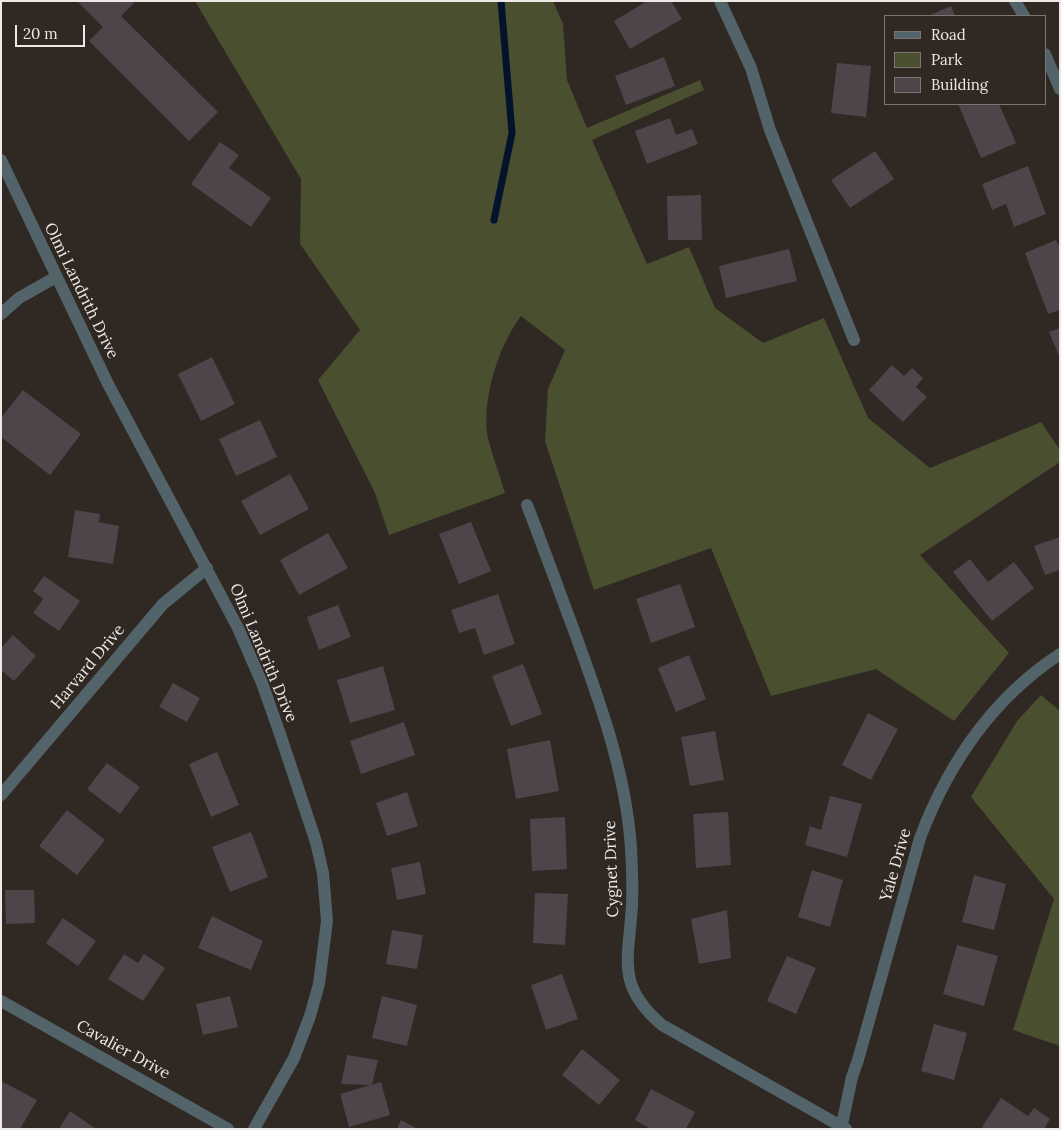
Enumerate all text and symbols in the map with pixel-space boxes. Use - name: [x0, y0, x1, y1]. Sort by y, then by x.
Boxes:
- scale bar: [18, 15, 88, 47]
- legend: [884, 15, 1046, 105]
- text: 20 m: [23, 24, 58, 43]
- text: Road: [931, 25, 966, 44]
- text: Park: [931, 50, 962, 69]
- text: Building: [931, 75, 988, 94]
- street label: Olmi Landrith Drive: [40, 220, 122, 362]
- street label: Olmi Landrith Drive: [225, 581, 301, 725]
- street label: Harvard Drive: [47, 621, 129, 713]
- street label: Cygnet Drive: [601, 820, 623, 918]
- street label: Yale Drive: [876, 826, 916, 904]
- street label: Cavalier Drive: [73, 1016, 173, 1084]

